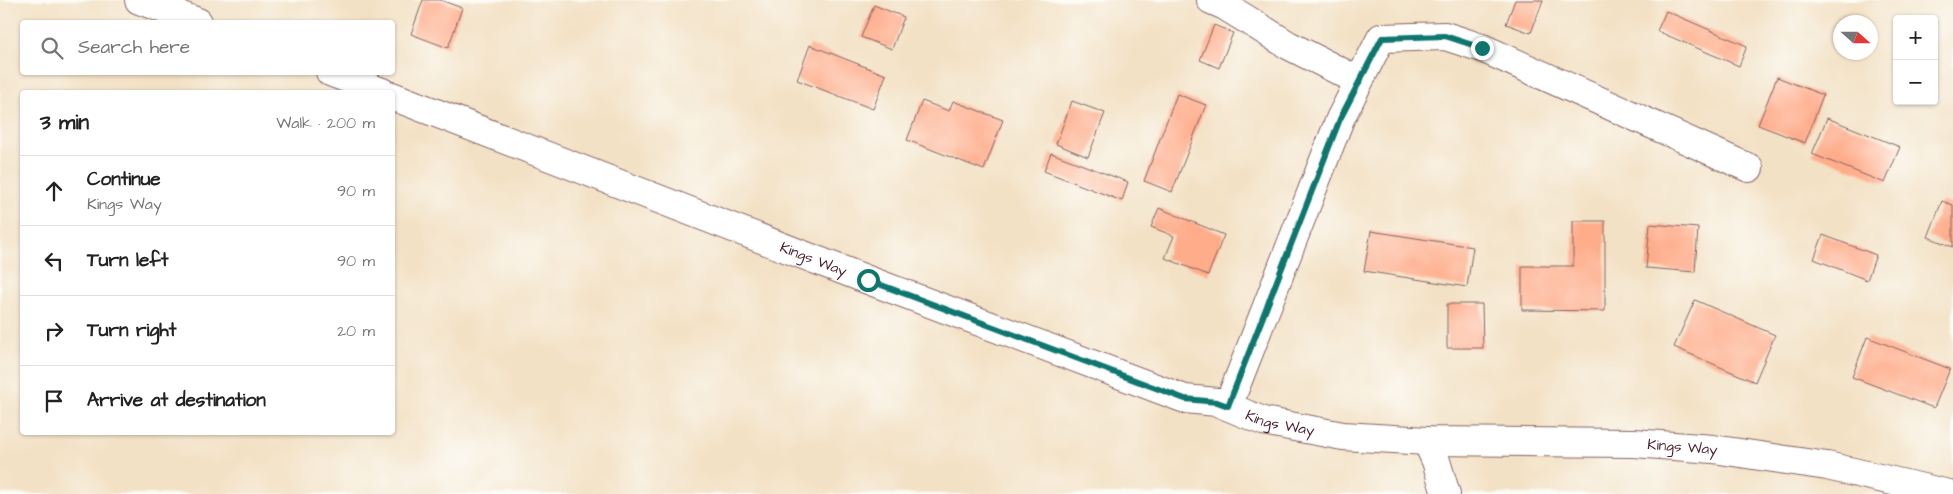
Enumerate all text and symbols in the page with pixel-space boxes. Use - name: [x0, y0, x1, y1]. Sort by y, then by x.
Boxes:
- north arrow: [1833, 15, 1878, 60]
- map controls: [1893, 15, 1938, 105]
- button: +: [1893, 15, 1938, 60]
- search box: [20, 20, 395, 75]
- icon: search: [38, 34, 66, 62]
- text: Search here: [78, 34, 190, 61]
- route end: [1471, 37, 1494, 60]
- button: −: [1893, 60, 1938, 105]
- text: 3 min: [40, 108, 89, 137]
- text: Walk · 200 m: [276, 112, 375, 134]
- text: Continue: [87, 166, 161, 193]
- icon: ahead: [40, 177, 68, 205]
- text: 90 m: [337, 180, 375, 202]
- text: Kings Way: [87, 193, 162, 215]
- street label: Kings Way: [777, 237, 850, 282]
- icon: left: [40, 247, 68, 275]
- text: Turn left: [87, 247, 168, 274]
- text: 90 m: [337, 250, 375, 272]
- route start: [857, 269, 880, 292]
- icon: right: [40, 317, 68, 345]
- text: Turn right: [87, 317, 176, 344]
- text: 20 m: [337, 320, 375, 342]
- icon: arrive: [40, 387, 68, 415]
- text: Arrive at destination: [87, 387, 266, 414]
- street label: Kings Way: [1242, 404, 1316, 442]
- street label: Kings Way: [1647, 434, 1719, 461]

